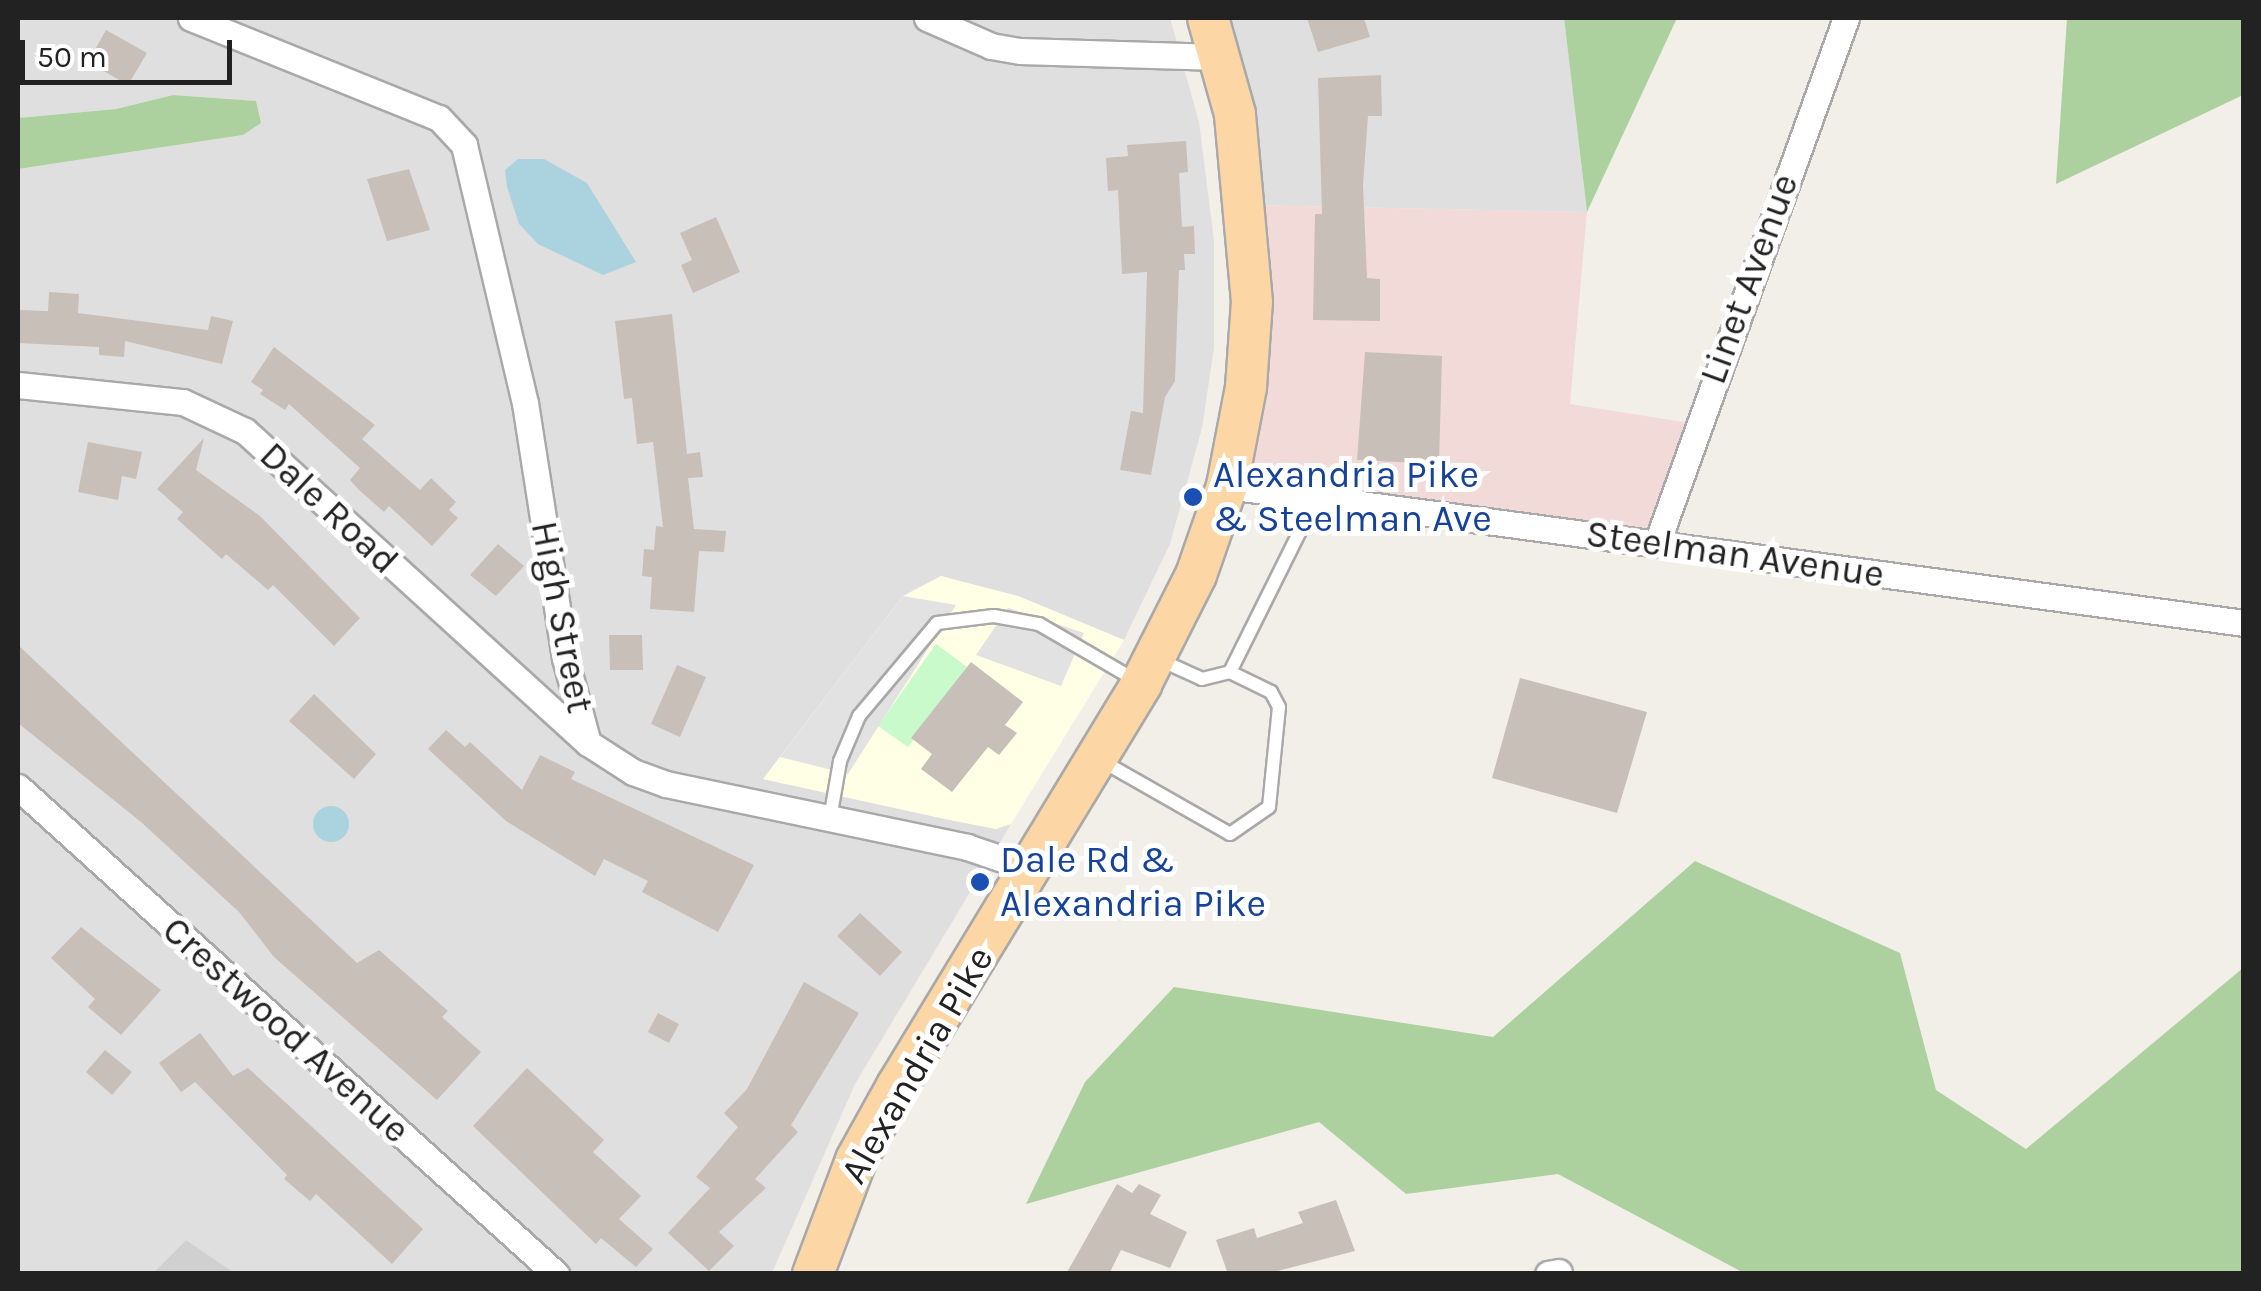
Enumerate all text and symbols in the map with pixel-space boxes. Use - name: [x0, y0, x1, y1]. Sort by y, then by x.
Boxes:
- scale bar: [25, 20, 238, 82]
- text: 50 m: [37, 39, 107, 75]
- street label: Linet Avenue: [1690, 168, 1808, 390]
- street label: Dale Road: [250, 432, 408, 584]
- place label: Alexandria Pike & Steelman Ave: [1213, 452, 1492, 542]
- marker: Alexandria Pike & Steelman Ave: [1182, 486, 1204, 508]
- street label: Steelman Avenue: [1583, 511, 1887, 597]
- street label: High Street: [521, 517, 603, 717]
- place label: Dale Rd & Alexandria Pike: [1000, 837, 1266, 926]
- marker: Dale Rd & Alexandria Pike: [969, 871, 991, 893]
- street label: Crestwood Avenue: [153, 907, 419, 1153]
- street label: Alexandria Pike: [831, 938, 1003, 1192]

